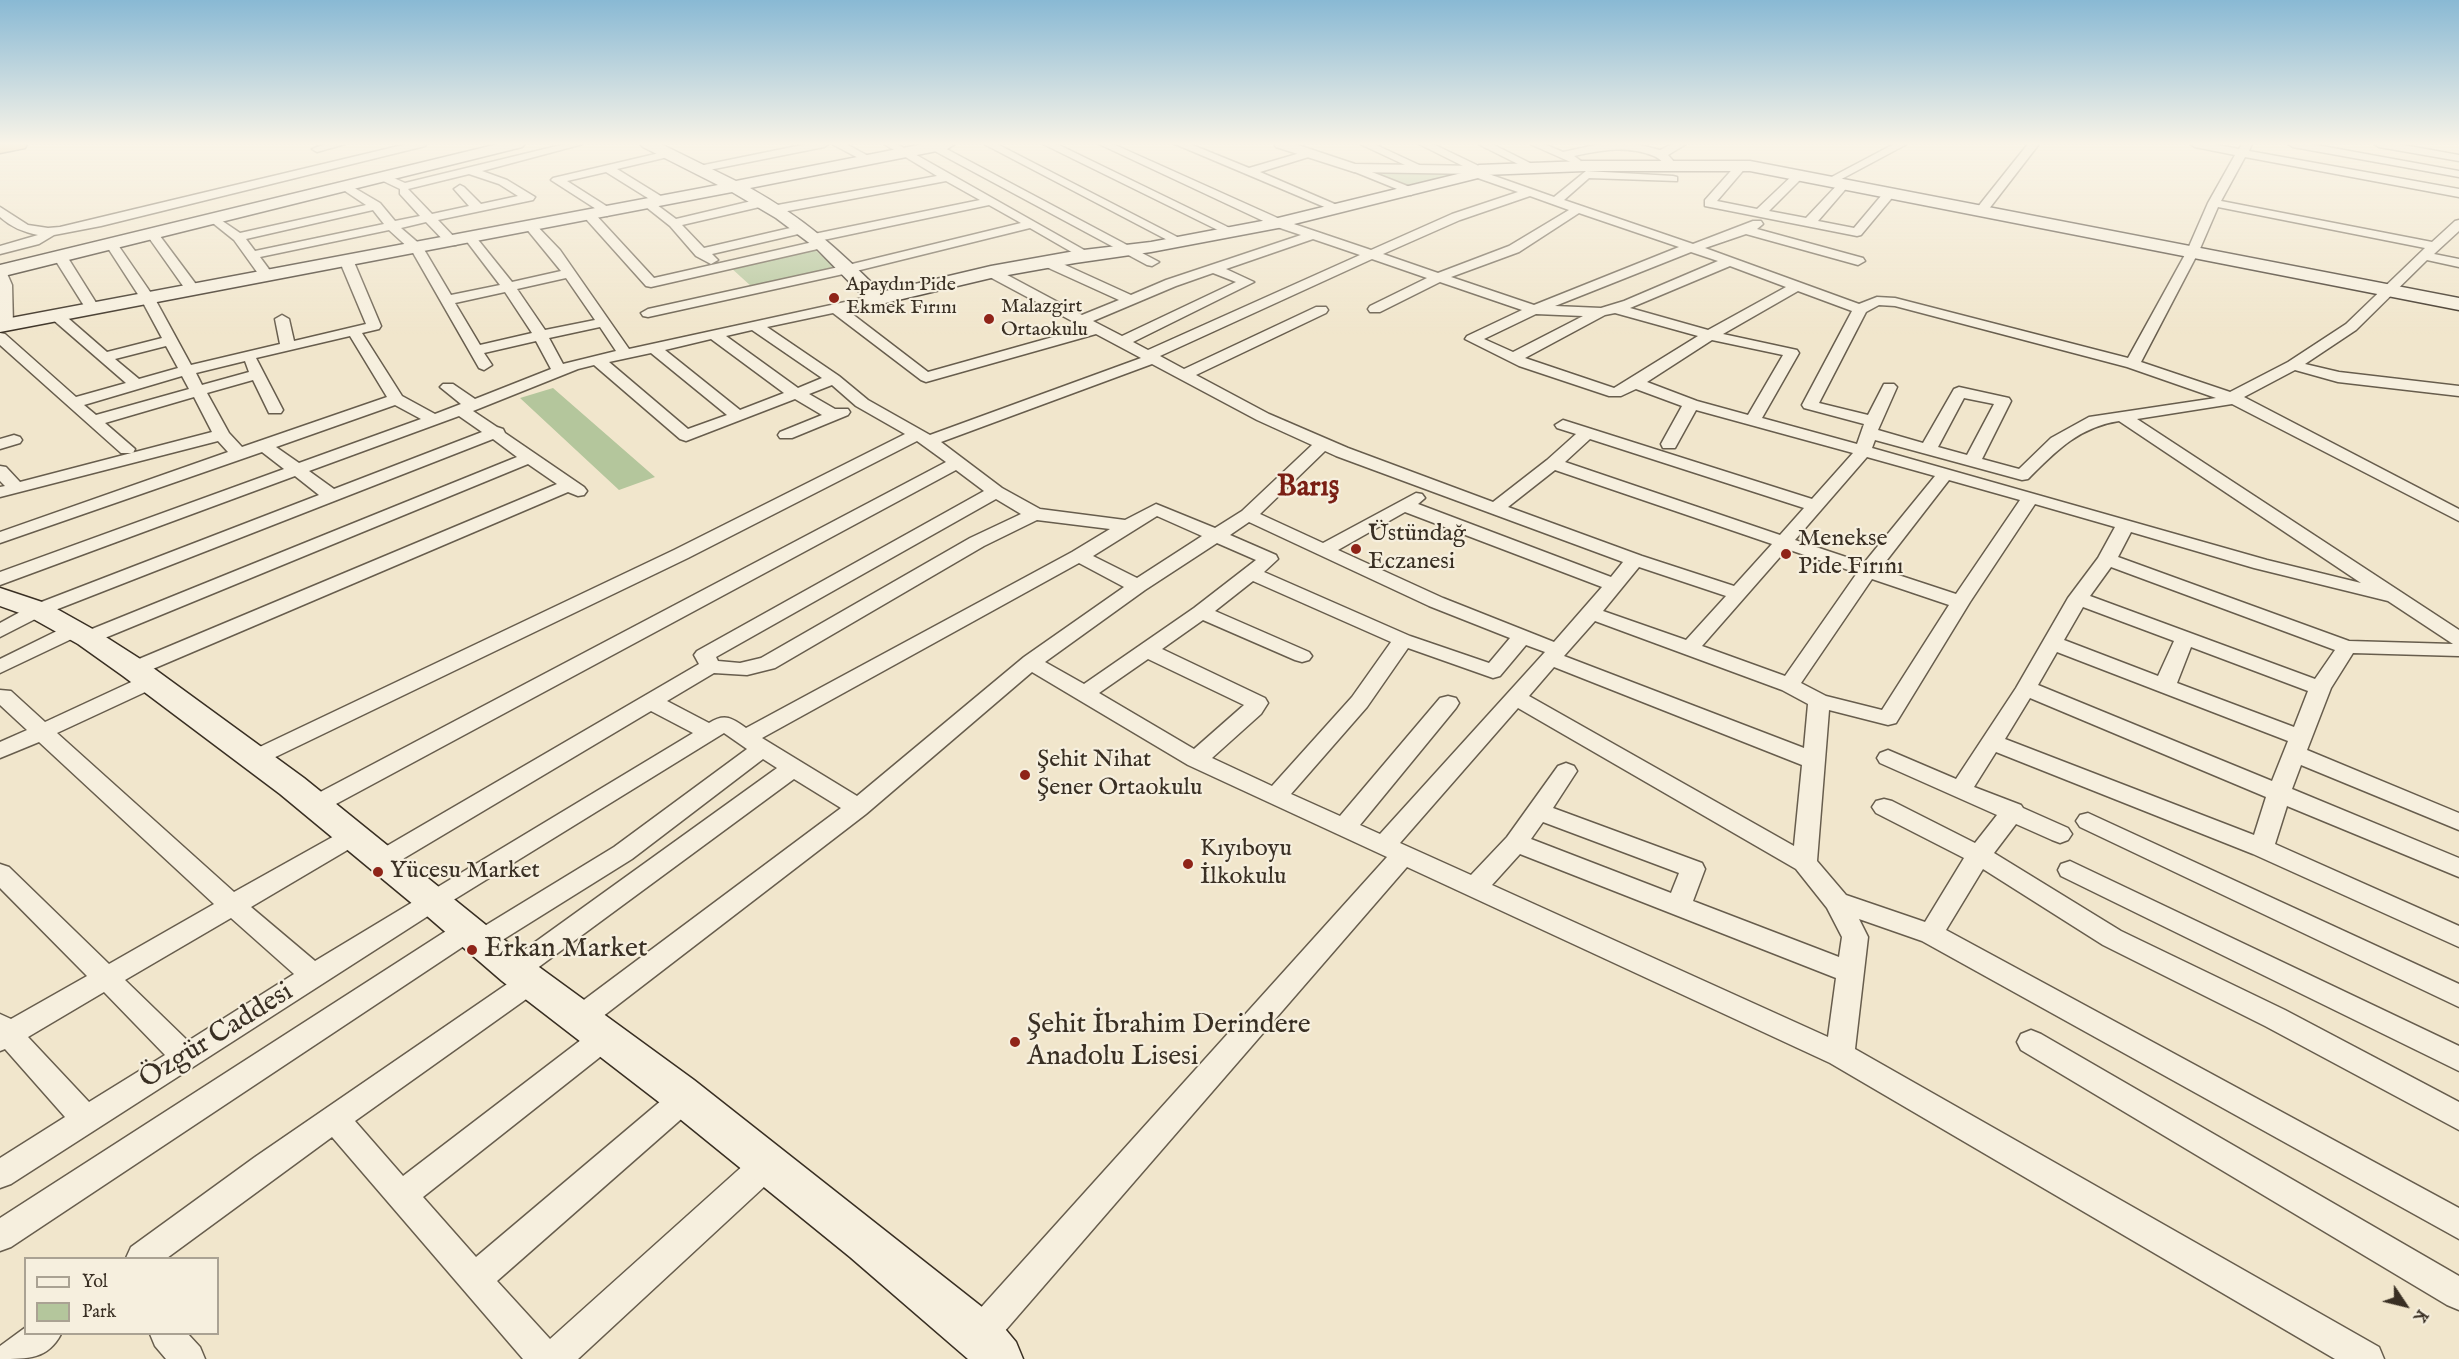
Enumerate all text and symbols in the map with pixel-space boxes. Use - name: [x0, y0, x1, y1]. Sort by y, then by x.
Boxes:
- place label: Apaydın Pide Ekmek Fırını: [846, 274, 957, 321]
- marker: Apaydın Pide Ekmek Fırını: [827, 291, 841, 305]
- place label: Malazgirt Ortaokulu: [1001, 296, 1088, 343]
- marker: Malazgirt Ortaokulu: [982, 312, 996, 326]
- district label: Barış: [1277, 471, 1339, 507]
- place label: Üstündağ Eczanesi: [1368, 521, 1466, 577]
- place label: Menekse Pide Fırını: [1798, 526, 1903, 582]
- marker: Üstündağ Eczanesi: [1349, 542, 1363, 556]
- marker: Menekse Pide Fırını: [1779, 547, 1793, 561]
- place label: Şehit Nihat Şener Ortaokulu: [1037, 747, 1202, 803]
- marker: Şehit Nihat Şener Ortaokulu: [1018, 768, 1032, 782]
- place label: Kıyıboyu İlkokulu: [1200, 836, 1292, 892]
- marker: Kıyıboyu İlkokulu: [1181, 857, 1195, 871]
- place label: Yücesu Market: [390, 858, 540, 886]
- marker: Yücesu Market: [371, 865, 385, 879]
- place label: Erkan Market: [484, 933, 648, 967]
- marker: Erkan Market: [465, 943, 479, 957]
- street label: Özgür Caddesi: [134, 977, 300, 1097]
- place label: Şehit İbrahim Derindere Anadolu Lisesi: [1027, 1009, 1311, 1075]
- marker: Şehit İbrahim Derindere Anadolu Lisesi: [1008, 1035, 1022, 1049]
- legend: [24, 1257, 219, 1335]
- text: Yol: [82, 1271, 108, 1294]
- north arrow: [2375, 1275, 2435, 1335]
- text: Park: [82, 1301, 116, 1324]
- text: K: [2408, 1305, 2431, 1326]

